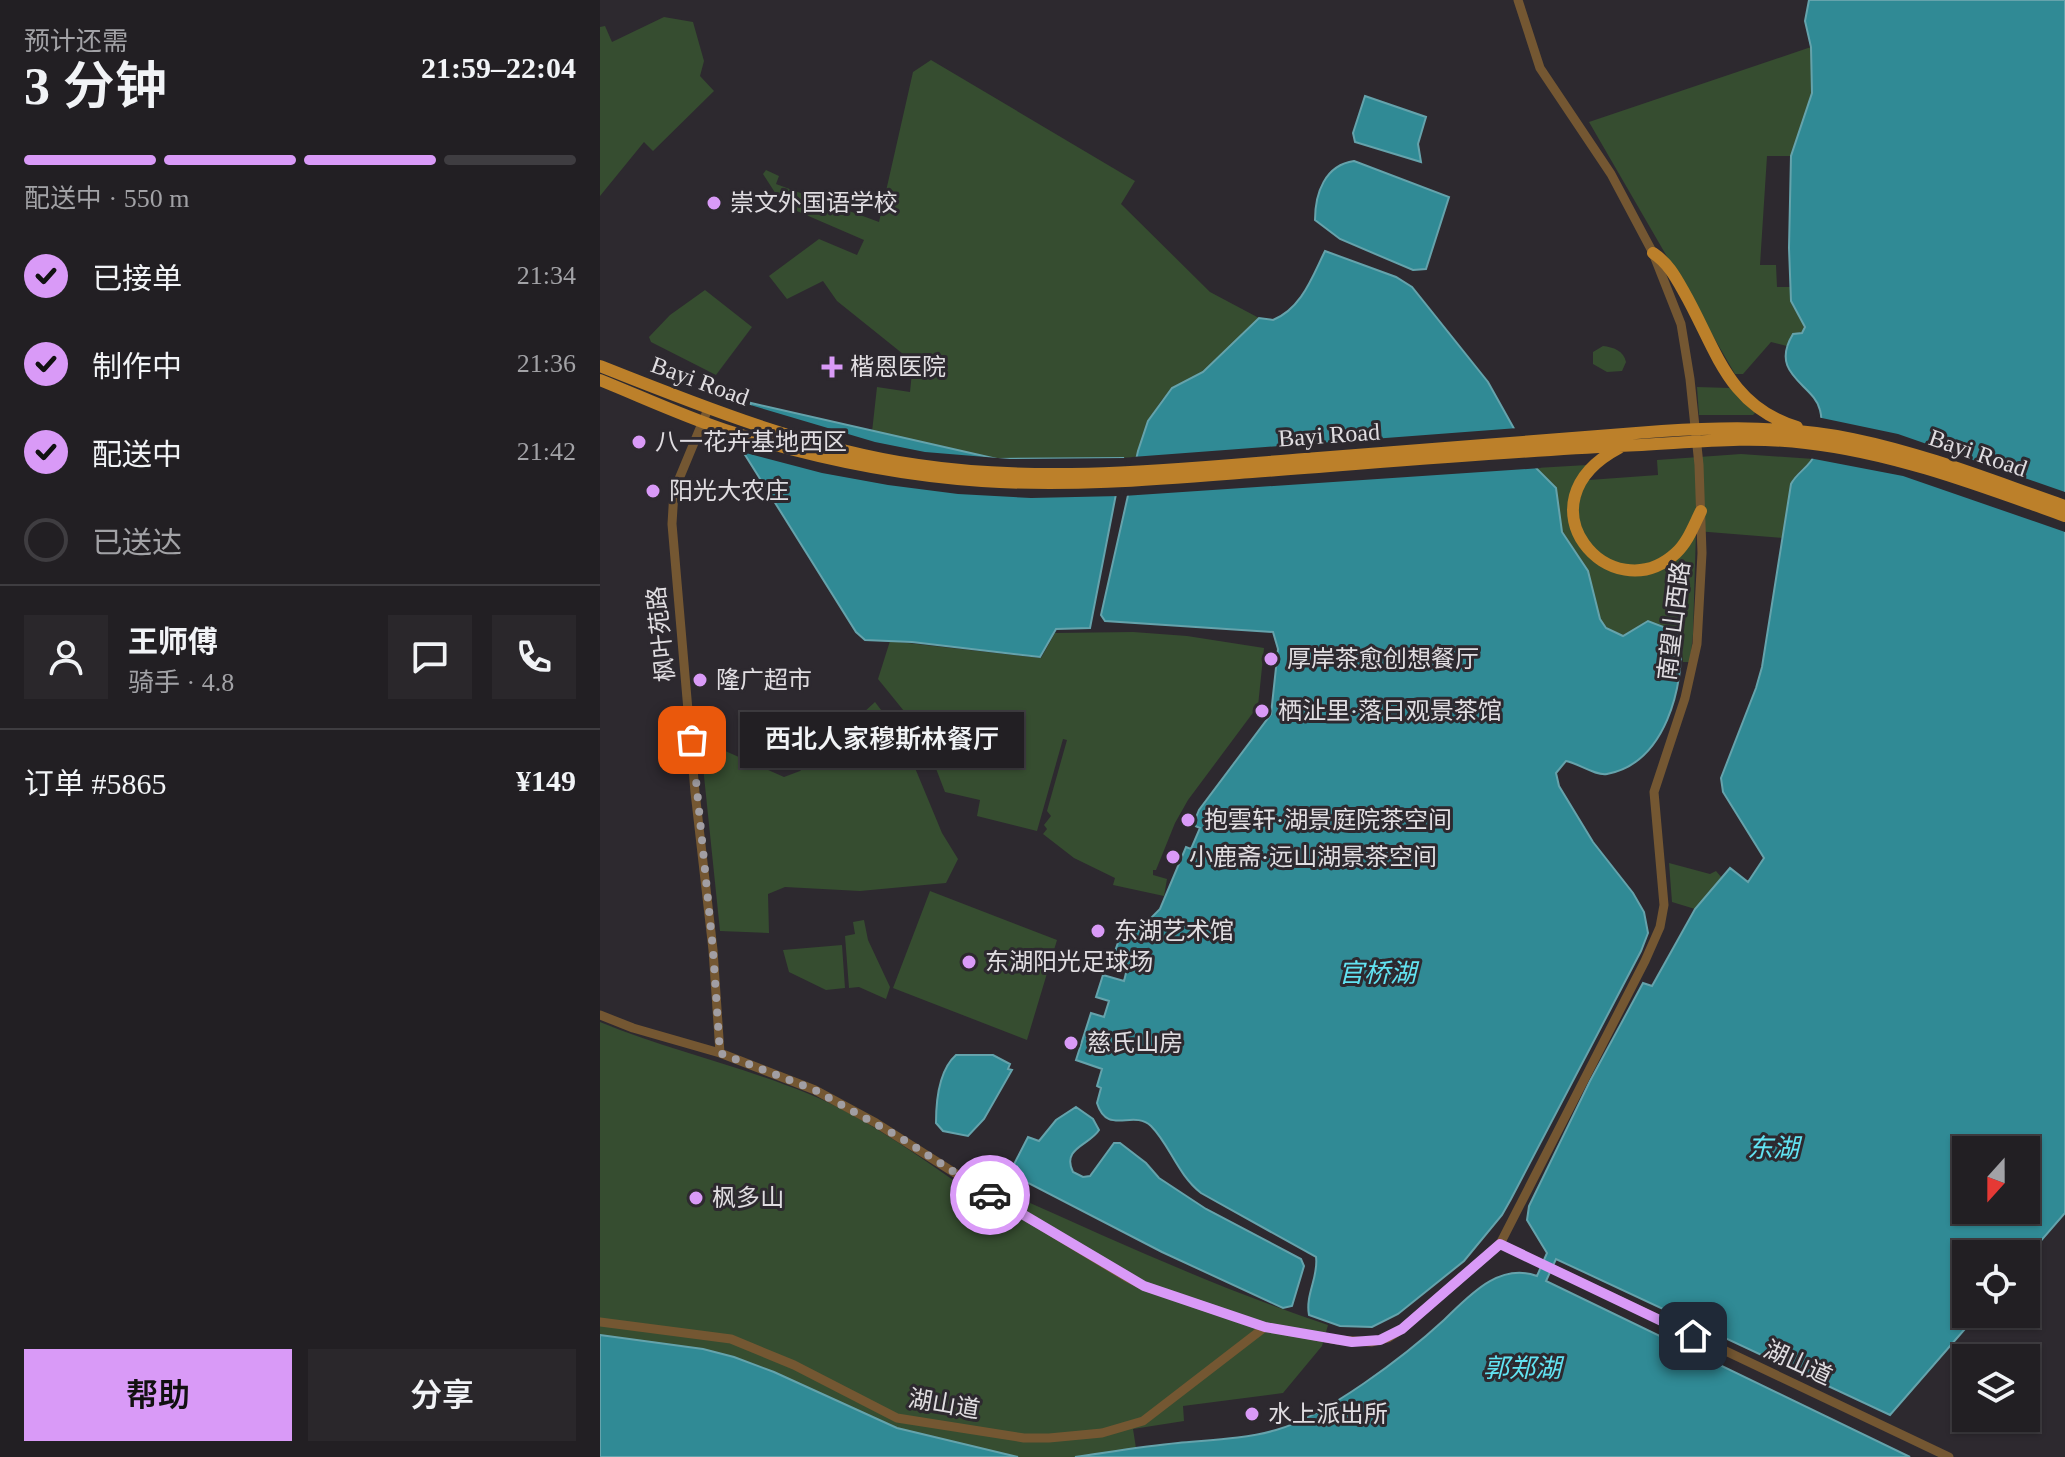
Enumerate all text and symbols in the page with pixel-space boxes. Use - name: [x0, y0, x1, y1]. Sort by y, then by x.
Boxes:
- text: 预计还需: [24, 27, 128, 56]
- text: 21:59–22:04: [421, 51, 576, 84]
- text: 3 分钟: [24, 58, 167, 115]
- text: 配送中 · 550 m: [24, 184, 189, 213]
- place label: 崇文外国语学校: [730, 190, 898, 216]
- marker: 崇文外国语学校: [705, 194, 723, 212]
- icon: check: [24, 254, 68, 298]
- text: 21:34: [517, 261, 576, 290]
- text: 已接单: [92, 262, 182, 295]
- icon: check: [24, 342, 68, 386]
- text: 21:36: [517, 349, 576, 378]
- text: 制作中: [92, 350, 182, 383]
- street label: Bayi Road: [648, 351, 752, 411]
- place label: 楷恩医院: [850, 354, 946, 380]
- marker: 楷恩医院: [821, 356, 843, 378]
- street label: Bayi Road: [1277, 418, 1381, 452]
- street label: Bayi Road: [1926, 424, 2030, 482]
- place label: 八一花卉基地西区: [655, 429, 847, 455]
- icon: check: [24, 430, 68, 474]
- marker: 八一花卉基地西区: [630, 433, 648, 451]
- text: 21:42: [517, 437, 576, 466]
- text: 配送中: [92, 438, 182, 471]
- place label: 阳光大农庄: [669, 478, 789, 504]
- marker: 阳光大农庄: [644, 482, 662, 500]
- text: 已送达: [92, 526, 182, 559]
- street label: 南望山西路: [1654, 560, 1694, 682]
- street label: 枫叶苑路: [643, 585, 679, 683]
- button: person: [24, 615, 108, 699]
- button: chat: [388, 615, 472, 699]
- button: phone: [492, 615, 576, 699]
- text: 王师傅: [128, 625, 218, 658]
- place label: 厚岸茶愈创想餐厅: [1287, 646, 1479, 672]
- marker: 厚岸茶愈创想餐厅: [1262, 650, 1280, 668]
- place label: 隆广超市: [716, 667, 812, 693]
- text: 骑手 · 4.8: [128, 668, 234, 697]
- marker: 隆广超市: [691, 671, 709, 689]
- place label: 栖沚里·落日观景茶馆: [1278, 698, 1502, 724]
- marker: 栖沚里·落日观景茶馆: [1253, 702, 1271, 720]
- pin: [658, 706, 726, 774]
- callout: 西北人家穆斯林餐厅: [740, 712, 1024, 768]
- icon: bag: [670, 718, 714, 762]
- text: 西北人家穆斯林餐厅: [765, 725, 999, 754]
- text: ¥149: [516, 764, 576, 797]
- text: 订单 #5865: [24, 767, 167, 800]
- place label: 抱雲轩·湖景庭院茶空间: [1204, 807, 1452, 833]
- marker: 抱雲轩·湖景庭院茶空间: [1179, 811, 1197, 829]
- place label: 小鹿斋·远山湖景茶空间: [1189, 844, 1437, 870]
- marker: 小鹿斋·远山湖景茶空间: [1164, 848, 1182, 866]
- place label: 东湖艺术馆: [1114, 918, 1234, 944]
- marker: 东湖艺术馆: [1089, 922, 1107, 940]
- place label: 东湖阳光足球场: [985, 949, 1153, 975]
- marker: 东湖阳光足球场: [960, 953, 978, 971]
- water label: 官桥湖: [1338, 959, 1420, 988]
- place label: 慈氏山房: [1087, 1030, 1183, 1056]
- marker: 慈氏山房: [1062, 1034, 1080, 1052]
- water label: 东湖: [1747, 1134, 1803, 1163]
- north arrow: [1952, 1136, 2040, 1224]
- map controls: [1952, 1136, 2040, 1432]
- courier: [950, 1155, 1030, 1235]
- icon: car: [968, 1173, 1012, 1217]
- place label: 枫多山: [712, 1185, 784, 1211]
- marker: 枫多山: [687, 1189, 705, 1207]
- button: locate: [1952, 1240, 2040, 1328]
- pin: [1659, 1302, 1727, 1370]
- icon: home: [1671, 1314, 1715, 1358]
- street label: 湖山道: [1760, 1336, 1836, 1390]
- button: layers: [1952, 1344, 2040, 1432]
- button: 帮助: [24, 1349, 292, 1441]
- button: 分享: [308, 1349, 576, 1441]
- water label: 郭郑湖: [1483, 1354, 1565, 1383]
- street label: 湖山道: [906, 1385, 982, 1423]
- place label: 水上派出所: [1268, 1401, 1388, 1427]
- marker: 水上派出所: [1243, 1405, 1261, 1423]

